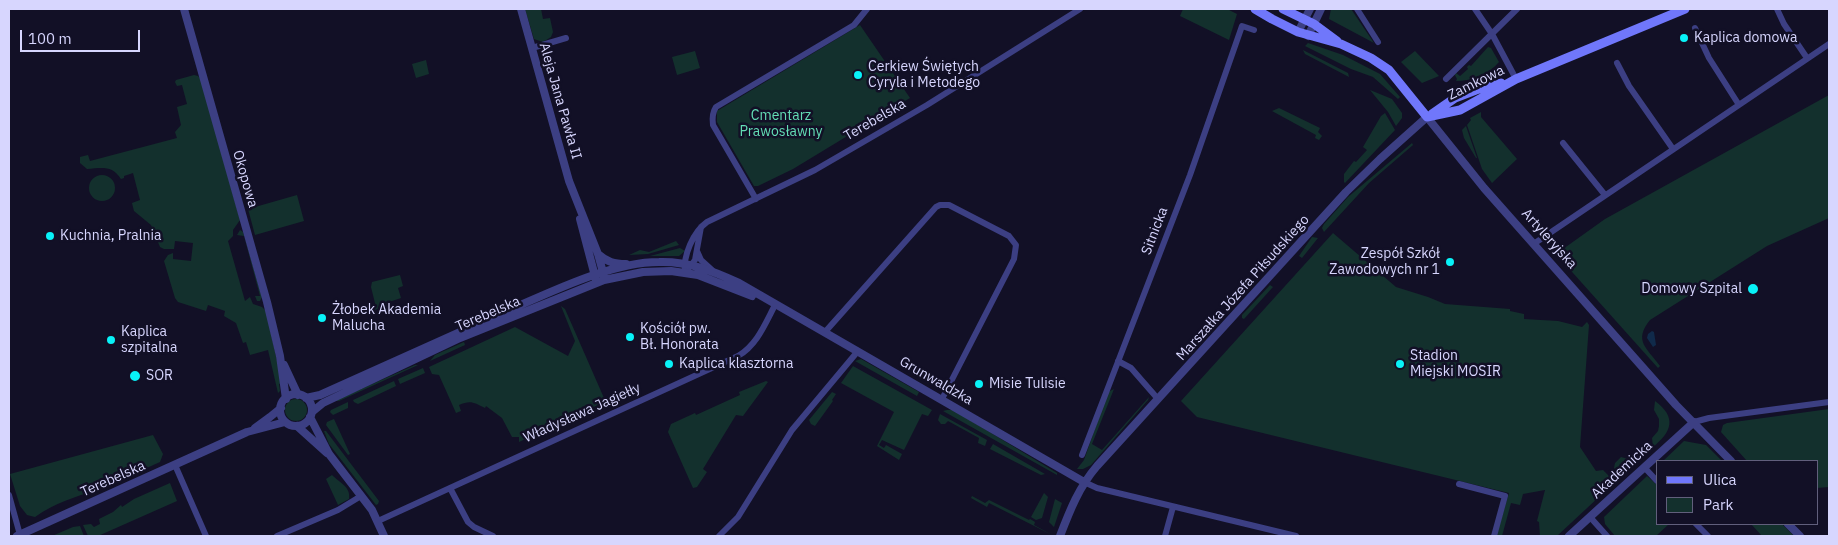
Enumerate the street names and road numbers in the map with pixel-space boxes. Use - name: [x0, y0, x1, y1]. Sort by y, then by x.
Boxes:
- street label: Aleja Jana Pawła II: [535, 41, 585, 161]
- street label: Zamkowa: [1445, 62, 1507, 104]
- street label: Terebelska: [841, 96, 909, 144]
- street label: Okopowa: [229, 148, 261, 210]
- street label: Sitnicka: [1138, 205, 1172, 257]
- street label: Artyleryjska: [1518, 206, 1580, 272]
- street label: Marszałka Józefa Piłsudskiego: [1173, 212, 1313, 364]
- street label: Terebelska: [453, 293, 523, 335]
- street label: Grunwaldzka: [896, 353, 976, 409]
- street label: Władysława Jagiełły: [521, 380, 643, 446]
- street label: Akademicka: [1588, 438, 1656, 502]
- street label: Terebelska: [78, 457, 148, 501]

